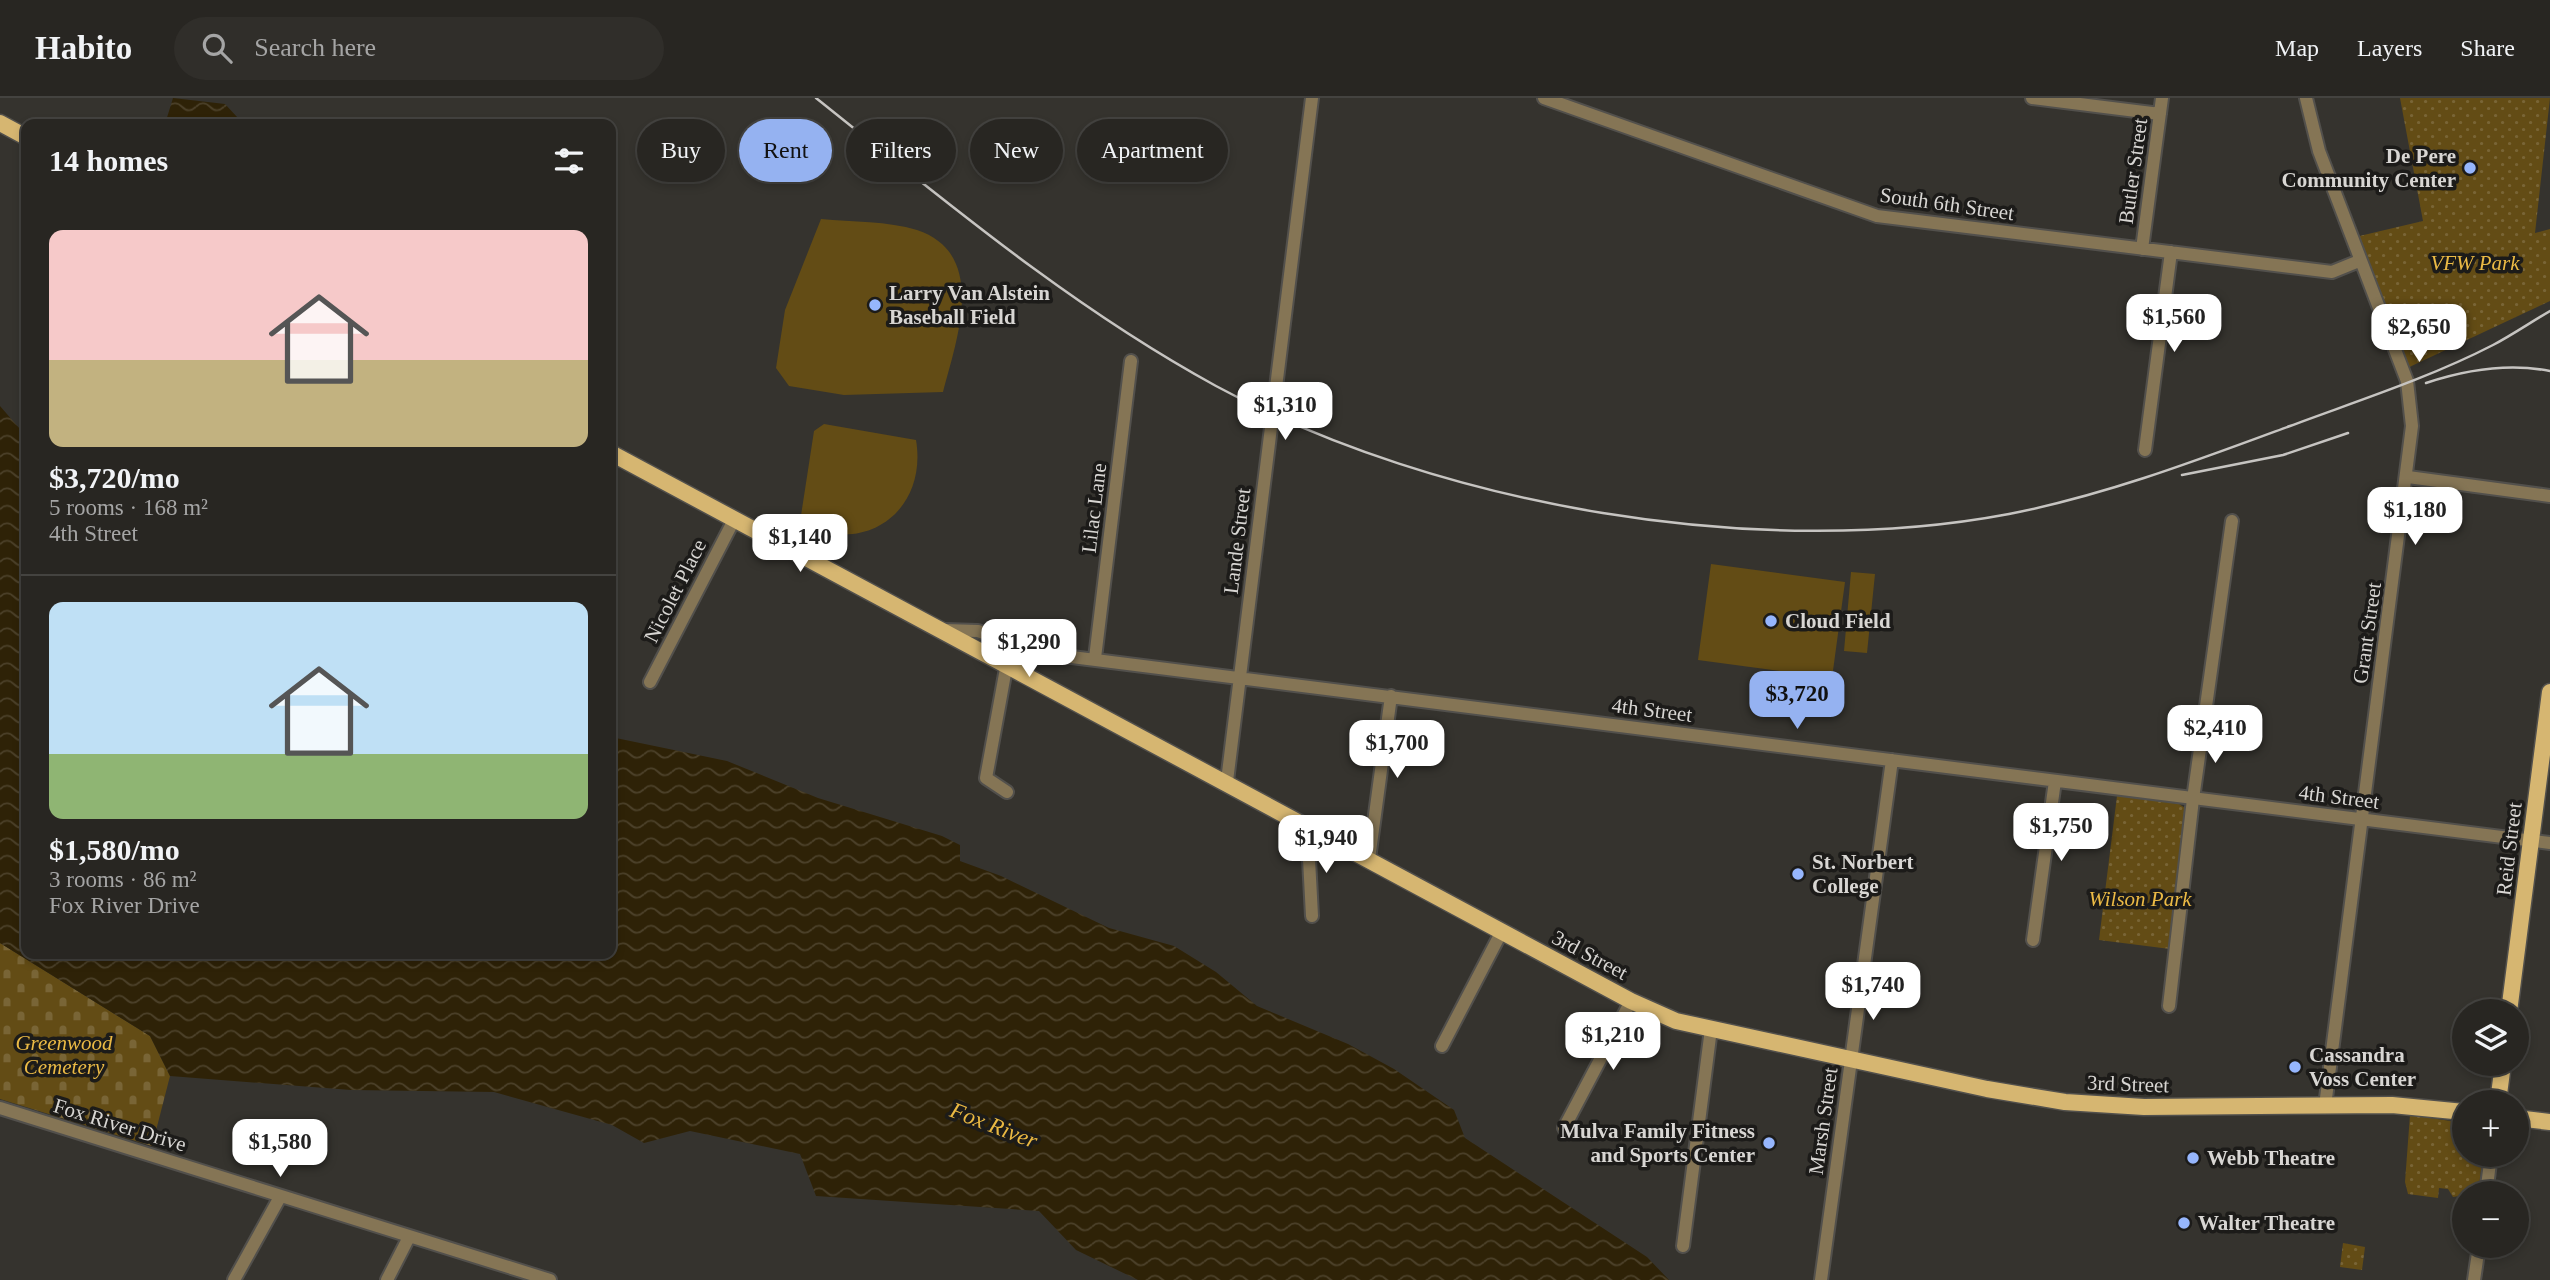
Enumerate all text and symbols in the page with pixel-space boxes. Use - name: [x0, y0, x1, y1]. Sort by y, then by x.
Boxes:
- search box: [174, 17, 664, 80]
- icon: search: [198, 29, 236, 67]
- text: Habito: [35, 30, 132, 66]
- text: Search here: [254, 33, 376, 62]
- text: Map: [2275, 35, 2319, 61]
- text: Layers: [2357, 35, 2422, 61]
- text: Share: [2460, 35, 2515, 61]
- street label: Butler Street: [2114, 116, 2152, 226]
- chip: Buy: [637, 119, 725, 182]
- chip: Rent: [739, 119, 832, 182]
- chip: Filters: [846, 119, 956, 182]
- chip: New: [970, 119, 1063, 182]
- chip: Apartment: [1077, 119, 1228, 182]
- icon: filters: [550, 142, 588, 180]
- text: 14 homes: [49, 144, 168, 177]
- place label: De Pere Community Center: [2282, 144, 2456, 192]
- marker: De Pere Community Center: [2462, 160, 2478, 176]
- street label: South 6th Street: [1878, 183, 2016, 225]
- park label: VFW Park: [2430, 251, 2520, 275]
- icon: home: [256, 276, 382, 402]
- place label: Larry Van Alstein Baseball Field: [889, 281, 1050, 329]
- pin: $1,560: [2117, 294, 2231, 354]
- marker: Larry Van Alstein Baseball Field: [867, 297, 883, 313]
- text: $1,560: [2142, 304, 2206, 329]
- pin: $2,650: [2362, 304, 2476, 364]
- text: $2,650: [2387, 314, 2451, 339]
- pin: $1,310: [1228, 382, 1342, 442]
- text: $1,310: [1253, 392, 1317, 417]
- text: $3,720/mo: [49, 461, 180, 494]
- street label: Lilac Lane: [1077, 462, 1111, 554]
- street label: Lande Street: [1219, 486, 1255, 595]
- pin: $1,180: [2358, 488, 2472, 547]
- text: 5 rooms · 168 m²: [49, 495, 208, 520]
- text: $1,180: [2383, 497, 2447, 522]
- pin: $1,140: [743, 514, 857, 574]
- text: 4th Street: [49, 521, 138, 546]
- text: $1,140: [768, 524, 832, 549]
- street label: Nicolet Place: [639, 535, 711, 647]
- street label: Grant Street: [2348, 581, 2386, 685]
- place label: Cloud Field: [1785, 609, 1891, 633]
- marker: Cloud Field: [1763, 613, 1779, 629]
- pin: $1,290: [972, 620, 1086, 679]
- text: $1,290: [997, 629, 1061, 654]
- icon: home: [256, 648, 382, 774]
- pin: $3,720: [1740, 672, 1854, 731]
- text: $3,720: [1765, 681, 1829, 706]
- street label: 4th Street: [1610, 693, 1694, 727]
- pin: $2,410: [2158, 706, 2272, 765]
- text: $2,410: [2183, 715, 2247, 740]
- pin: $1,700: [1340, 720, 1454, 780]
- text: $1,700: [1365, 730, 1429, 755]
- street label: 4th Street: [2297, 780, 2381, 814]
- street label: Reid Street: [2491, 801, 2527, 897]
- pin: $1,750: [2004, 804, 2118, 863]
- text: $1,750: [2029, 813, 2093, 838]
- pin: $1,940: [1269, 816, 1383, 875]
- text: $1,940: [1294, 825, 1358, 850]
- text: $1,580/mo: [49, 833, 180, 866]
- place label: St. Norbert College: [1812, 850, 1913, 898]
- marker: St. Norbert College: [1790, 866, 1806, 882]
- text: 3 rooms · 86 m²: [49, 867, 196, 892]
- park label: Wilson Park: [2088, 887, 2192, 911]
- text: Fox River Drive: [49, 893, 200, 918]
- street label: 3rd Street: [1548, 925, 1632, 985]
- pin: $1,740: [1816, 962, 1930, 1022]
- text: $1,740: [1841, 972, 1905, 997]
- map controls: [2452, 999, 2529, 1258]
- button: layers: [2452, 999, 2529, 1076]
- pin: $1,210: [1556, 1012, 1670, 1072]
- text: $1,210: [1581, 1022, 1645, 1047]
- park label: Greenwood Cemetery: [15, 1031, 113, 1079]
- place label: Cassandra Voss Center: [2309, 1043, 2416, 1091]
- marker: Cassandra Voss Center: [2287, 1059, 2303, 1075]
- street label: Marsh Street: [1804, 1066, 1842, 1176]
- street label: 3rd Street: [2086, 1071, 2170, 1097]
- button: +: [2452, 1090, 2529, 1167]
- street label: Fox River Drive: [51, 1093, 189, 1157]
- water label: Fox River: [946, 1097, 1042, 1154]
- pin: $1,580: [223, 1119, 337, 1179]
- place label: Mulva Family Fitness and Sports Center: [1560, 1119, 1755, 1167]
- text: $1,580: [248, 1129, 312, 1154]
- marker: Mulva Family Fitness and Sports Center: [1761, 1135, 1777, 1151]
- place label: Webb Theatre: [2207, 1146, 2335, 1170]
- marker: Webb Theatre: [2185, 1150, 2201, 1166]
- button: −: [2452, 1181, 2529, 1258]
- place label: Walter Theatre: [2198, 1211, 2335, 1235]
- marker: Walter Theatre: [2176, 1215, 2192, 1231]

